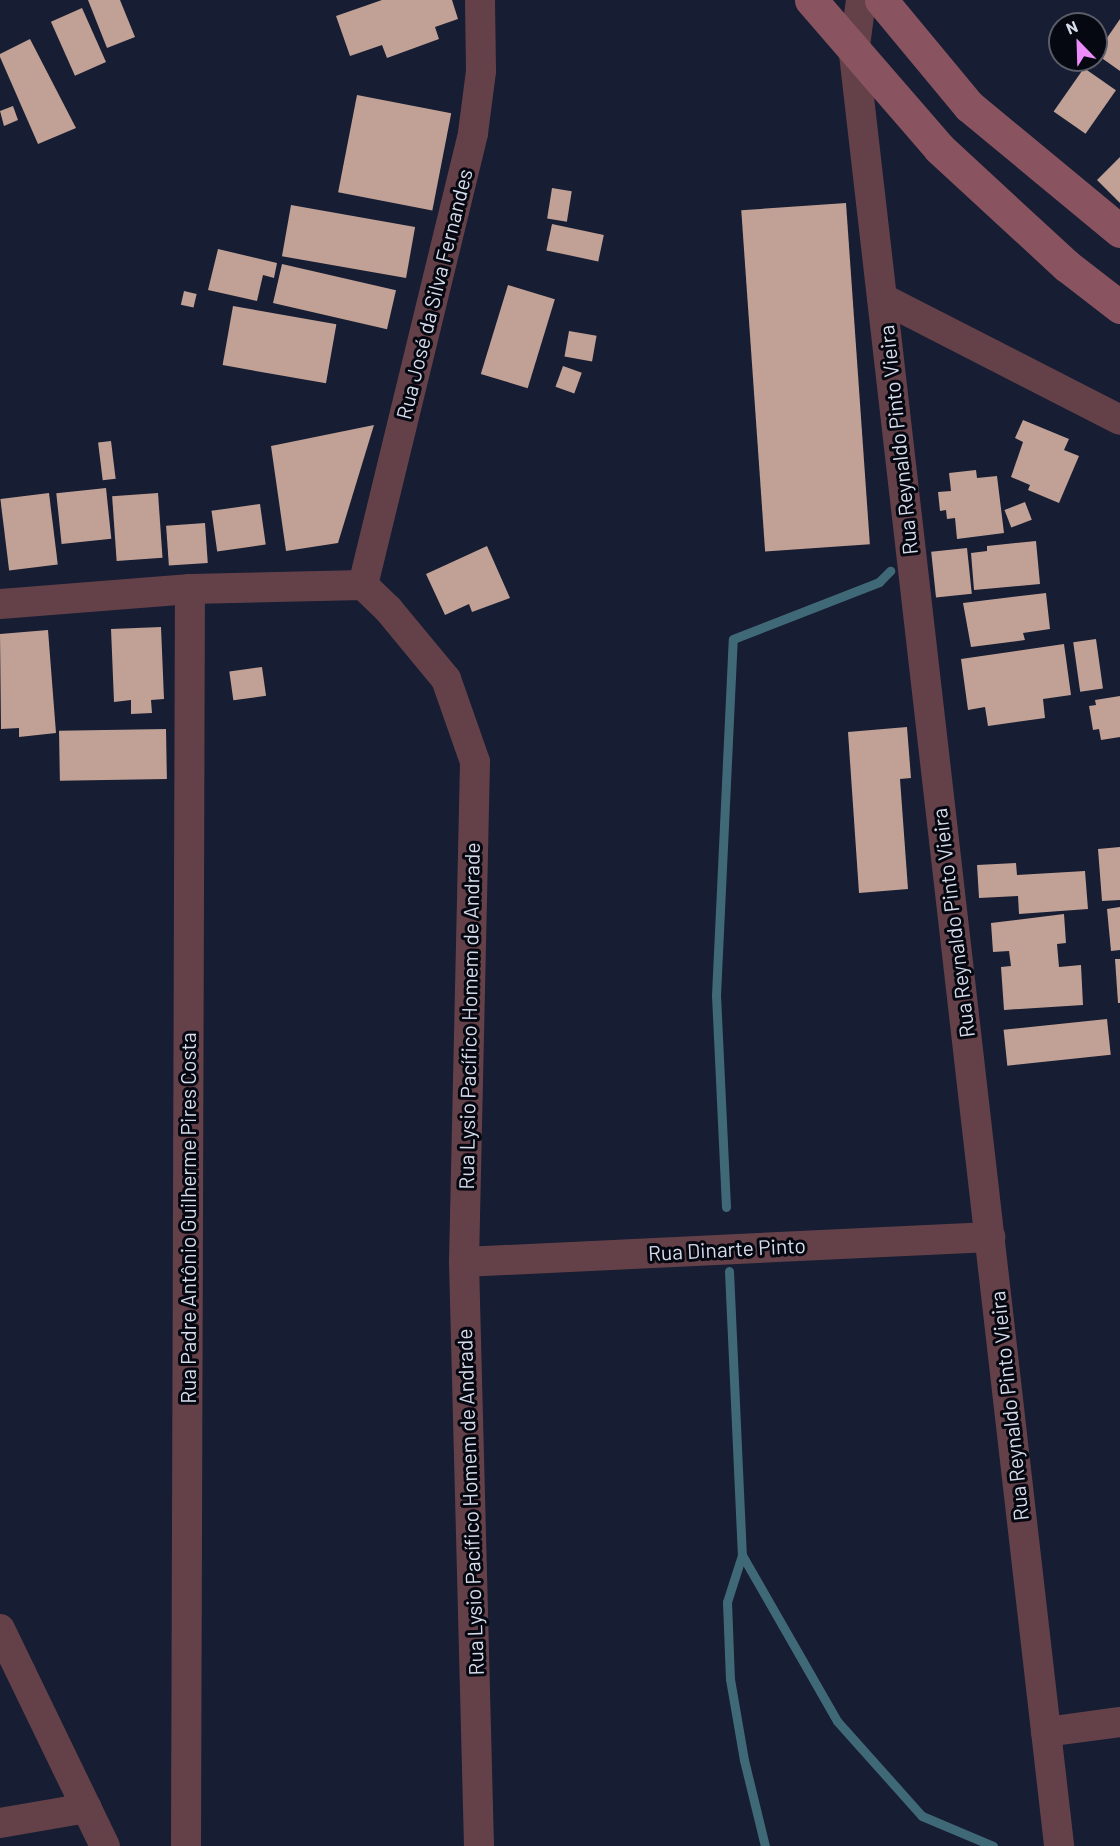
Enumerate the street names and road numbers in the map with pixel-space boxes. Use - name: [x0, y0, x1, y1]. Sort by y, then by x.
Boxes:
- street label: Rua José da Silva Fernandes: [391, 166, 477, 422]
- street label: Rua Reynaldo Pinto Vieira: [873, 324, 923, 556]
- street label: Rua Reynaldo Pinto Vieira: [926, 807, 980, 1039]
- street label: Rua Lysio Pacífico Homem de Andrade: [453, 842, 485, 1190]
- street label: Rua Padre Antônio Guilherme Pires Costa: [175, 1032, 201, 1404]
- street label: Rua Dinarte Pinto: [647, 1232, 807, 1266]
- street label: Rua Reynaldo Pinto Vieira: [984, 1290, 1034, 1522]
- street label: Rua Lysio Pacífico Homem de Andrade: [451, 1328, 489, 1676]

